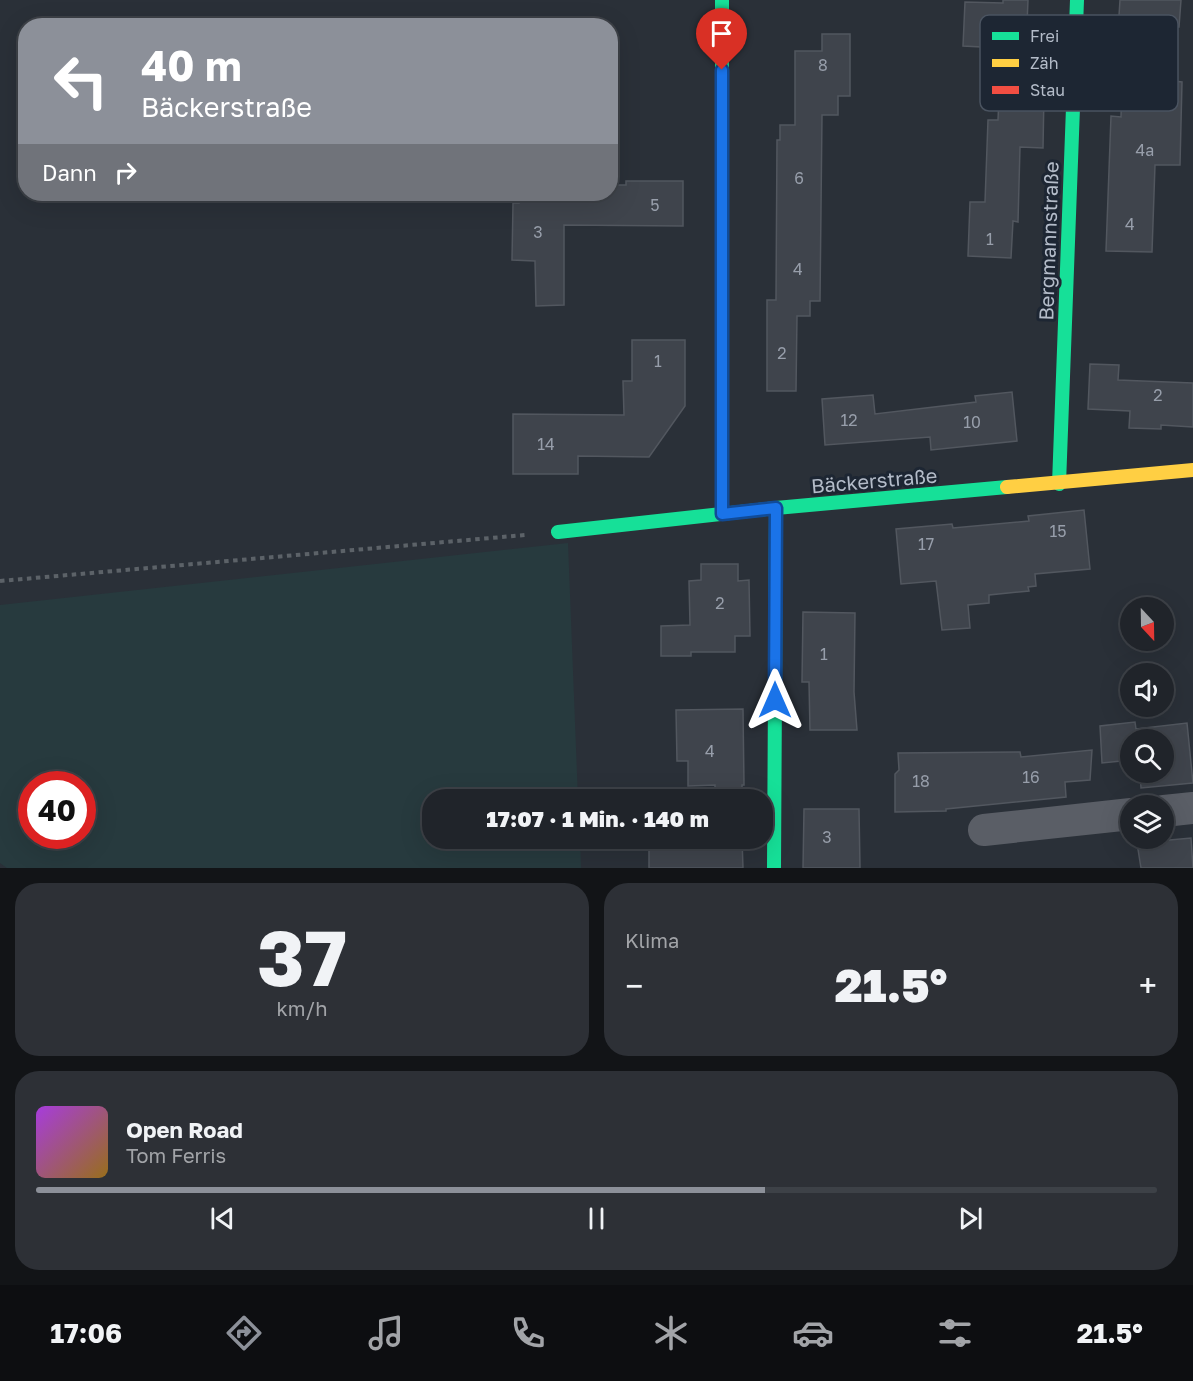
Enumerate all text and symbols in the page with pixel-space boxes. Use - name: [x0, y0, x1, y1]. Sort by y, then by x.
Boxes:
- pin: [696, 8, 747, 70]
- legend: [980, 15, 1178, 111]
- icon: arrive: [705, 17, 738, 50]
- text: Frei: [1030, 26, 1059, 46]
- text: 40 m: [141, 40, 242, 90]
- icon: left: [42, 42, 120, 120]
- text: Zäh: [1030, 53, 1058, 73]
- house number: 8: [818, 55, 828, 75]
- text: Stau: [1030, 80, 1065, 100]
- text: Bäckerstraße: [141, 91, 312, 123]
- house number: 4a: [1136, 140, 1154, 160]
- icon: right: [109, 156, 142, 189]
- text: Dann: [42, 159, 97, 186]
- street label: Bergmannstraße: [1033, 161, 1063, 321]
- house number: 6: [794, 168, 804, 188]
- house number: 5: [650, 195, 660, 215]
- house number: 4: [1125, 214, 1135, 234]
- house number: 3: [533, 222, 543, 242]
- house number: 1: [986, 229, 994, 249]
- house number: 4: [793, 259, 803, 279]
- house number: 2: [777, 343, 787, 363]
- house number: 1: [654, 351, 662, 371]
- house number: 2: [1153, 385, 1163, 405]
- house number: 12: [840, 410, 858, 430]
- house number: 10: [963, 412, 981, 432]
- house number: 14: [537, 434, 555, 454]
- street label: Bäckerstraße: [810, 463, 938, 497]
- house number: 15: [1049, 521, 1067, 541]
- house number: 17: [918, 534, 934, 554]
- house number: 2: [715, 593, 725, 613]
- north arrow: [1120, 597, 1174, 651]
- map controls: [1120, 597, 1174, 849]
- house number: 1: [820, 644, 828, 664]
- button: sound: [1120, 663, 1174, 717]
- position arrow: [743, 668, 807, 732]
- button: search: [1120, 729, 1174, 783]
- house number: 4: [705, 741, 715, 761]
- house number: 16: [1022, 767, 1040, 787]
- speed limit sign: 40: [18, 771, 96, 849]
- house number: 18: [912, 771, 930, 791]
- button: layers: [1120, 795, 1174, 849]
- text: 17:07 · 1 Min. · 140 m: [486, 805, 709, 832]
- house number: 3: [822, 827, 832, 847]
- text: 37: [257, 910, 347, 1003]
- text: Klima: [625, 928, 679, 952]
- text: 21.5°: [835, 958, 947, 1012]
- text: −: [625, 966, 643, 1005]
- text: +: [1139, 966, 1157, 1005]
- text: km/h: [277, 996, 327, 1020]
- text: Open Road: [126, 1116, 243, 1143]
- text: Tom Ferris: [126, 1143, 226, 1167]
- icon: previous: [206, 1202, 239, 1235]
- icon: pause: [580, 1202, 613, 1235]
- icon: next: [954, 1202, 987, 1235]
- icon: directions: [223, 1312, 265, 1354]
- icon: music: [365, 1312, 407, 1354]
- icon: phone: [507, 1312, 549, 1354]
- icon: climate: [650, 1312, 692, 1354]
- icon: car: [792, 1312, 834, 1354]
- icon: filters: [934, 1312, 976, 1354]
- text: 17:06: [50, 1317, 122, 1349]
- text: 21.5°: [1077, 1317, 1143, 1349]

